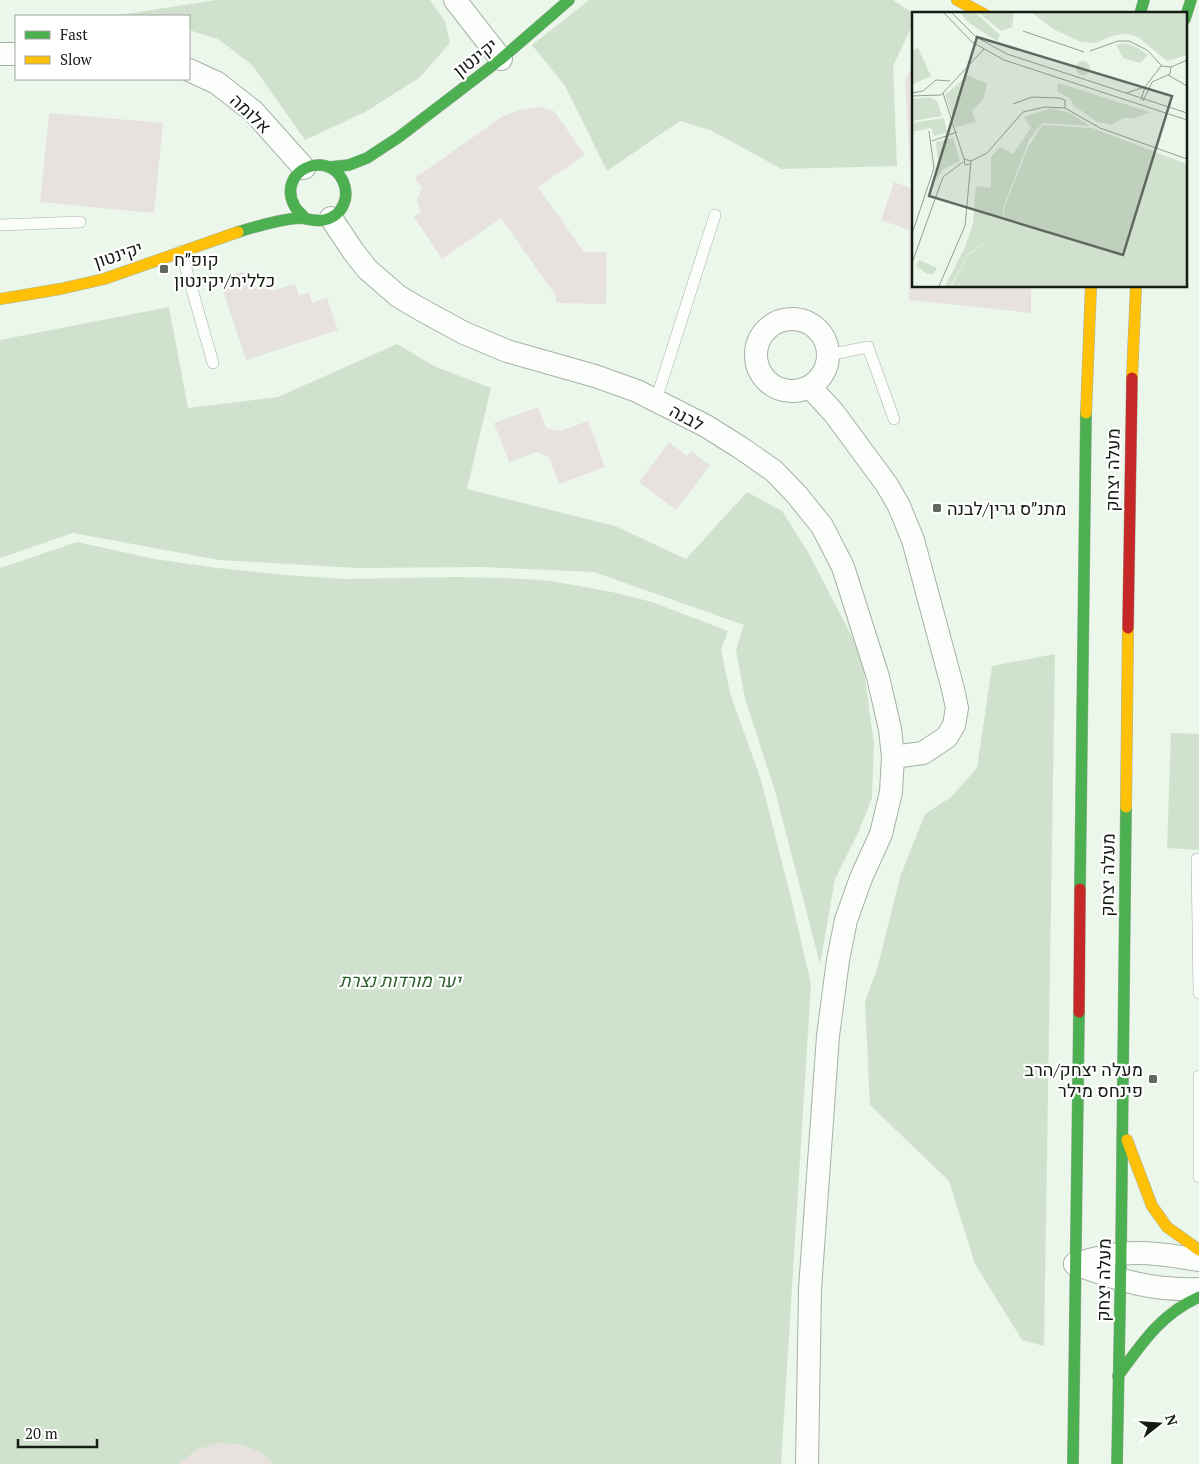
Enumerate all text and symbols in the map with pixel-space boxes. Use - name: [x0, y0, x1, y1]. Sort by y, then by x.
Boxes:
- inset map: [912, 12, 1186, 288]
- legend: [15, 15, 190, 80]
- text: Fast: [60, 24, 88, 44]
- street label: יקינטון: [448, 32, 502, 82]
- text: Slow: [60, 49, 93, 69]
- street label: אלומה: [225, 88, 277, 138]
- street label: יקינטון: [90, 235, 146, 273]
- place label: קופ״ח כללית/יקינטון: [174, 247, 275, 292]
- marker: קופ״ח כללית/יקינטון: [158, 263, 170, 275]
- street label: לבנה: [666, 398, 708, 436]
- street label: מעלה יצחק: [1099, 428, 1125, 512]
- place label: מתנ״ס גרין/לבנה: [947, 496, 1066, 520]
- marker: מתנ״ס גרין/לבנה: [931, 502, 943, 514]
- street label: מעלה יצחק: [1094, 833, 1120, 917]
- park label: יער מורדות נצרת: [339, 968, 462, 992]
- place label: מעלה יצחק/הרב פינחס מילר: [1024, 1057, 1143, 1102]
- marker: מעלה יצחק/הרב פינחס מילר: [1147, 1073, 1159, 1085]
- street label: מעלה יצחק: [1090, 1238, 1116, 1322]
- north arrow: [1134, 1399, 1184, 1449]
- text: N: [1161, 1412, 1183, 1428]
- scale bar: [18, 1416, 96, 1448]
- text: 20 m: [25, 1423, 58, 1443]

